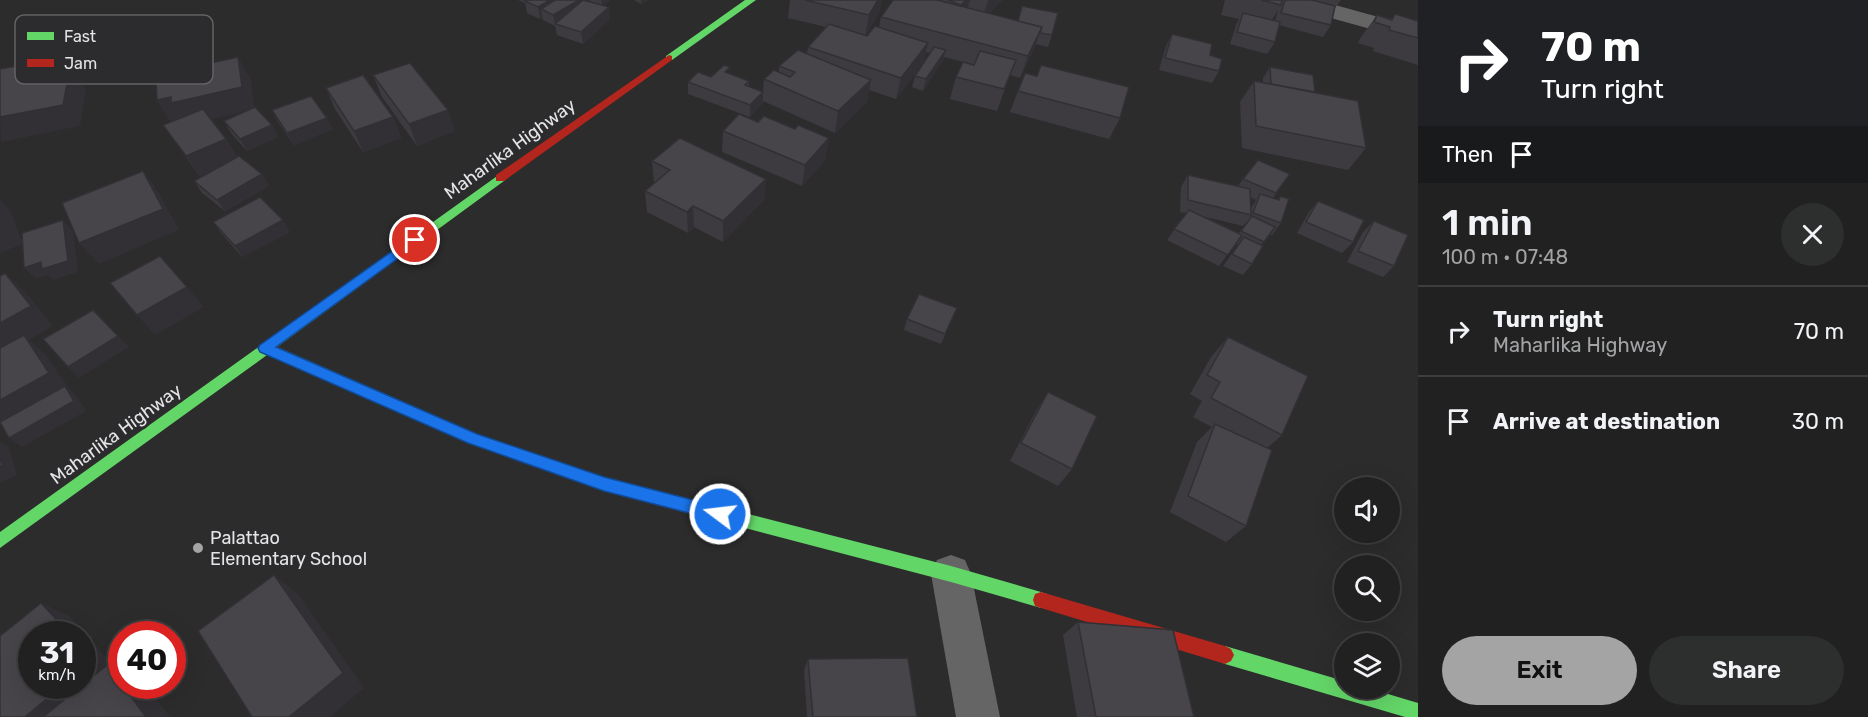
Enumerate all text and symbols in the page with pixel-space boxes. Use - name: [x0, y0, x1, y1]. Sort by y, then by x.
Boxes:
- legend: [15, 15, 213, 84]
- text: 70 m: [1541, 22, 1641, 72]
- icon: right: [1442, 24, 1520, 102]
- text: Fast: [64, 27, 96, 46]
- text: Jam: [64, 54, 97, 73]
- text: Turn right: [1541, 73, 1664, 105]
- street label: Maharlika Highway: [440, 94, 580, 204]
- icon: arrive: [1505, 138, 1538, 171]
- text: Then: [1442, 141, 1493, 168]
- text: 1 min: [1442, 201, 1533, 244]
- button: close: [1781, 203, 1844, 266]
- pin: [389, 214, 440, 265]
- icon: arrive: [398, 223, 431, 256]
- text: 100 m · 07:48: [1442, 245, 1568, 269]
- text: Turn right: [1493, 306, 1603, 333]
- icon: right: [1442, 315, 1475, 348]
- text: 70 m: [1794, 318, 1844, 345]
- text: Maharlika Highway: [1493, 333, 1667, 357]
- street label: Maharlika Highway: [46, 379, 186, 489]
- icon: arrive: [1442, 405, 1475, 438]
- text: Arrive at destination: [1493, 408, 1720, 435]
- text: 30 m: [1792, 408, 1844, 435]
- map controls: [1334, 477, 1400, 699]
- button: sound: [1334, 477, 1400, 543]
- position arrow: [688, 482, 752, 546]
- place label: Palattao Elementary School: [210, 527, 367, 570]
- marker: Palattao Elementary School: [191, 541, 205, 555]
- button: search: [1334, 555, 1400, 621]
- speed limit sign: 40: [108, 621, 186, 699]
- button: layers: [1334, 633, 1400, 699]
- text: 31: [40, 635, 74, 671]
- button: Exit: [1442, 636, 1637, 705]
- button: Share: [1649, 636, 1844, 705]
- text: km/h: [38, 666, 76, 684]

